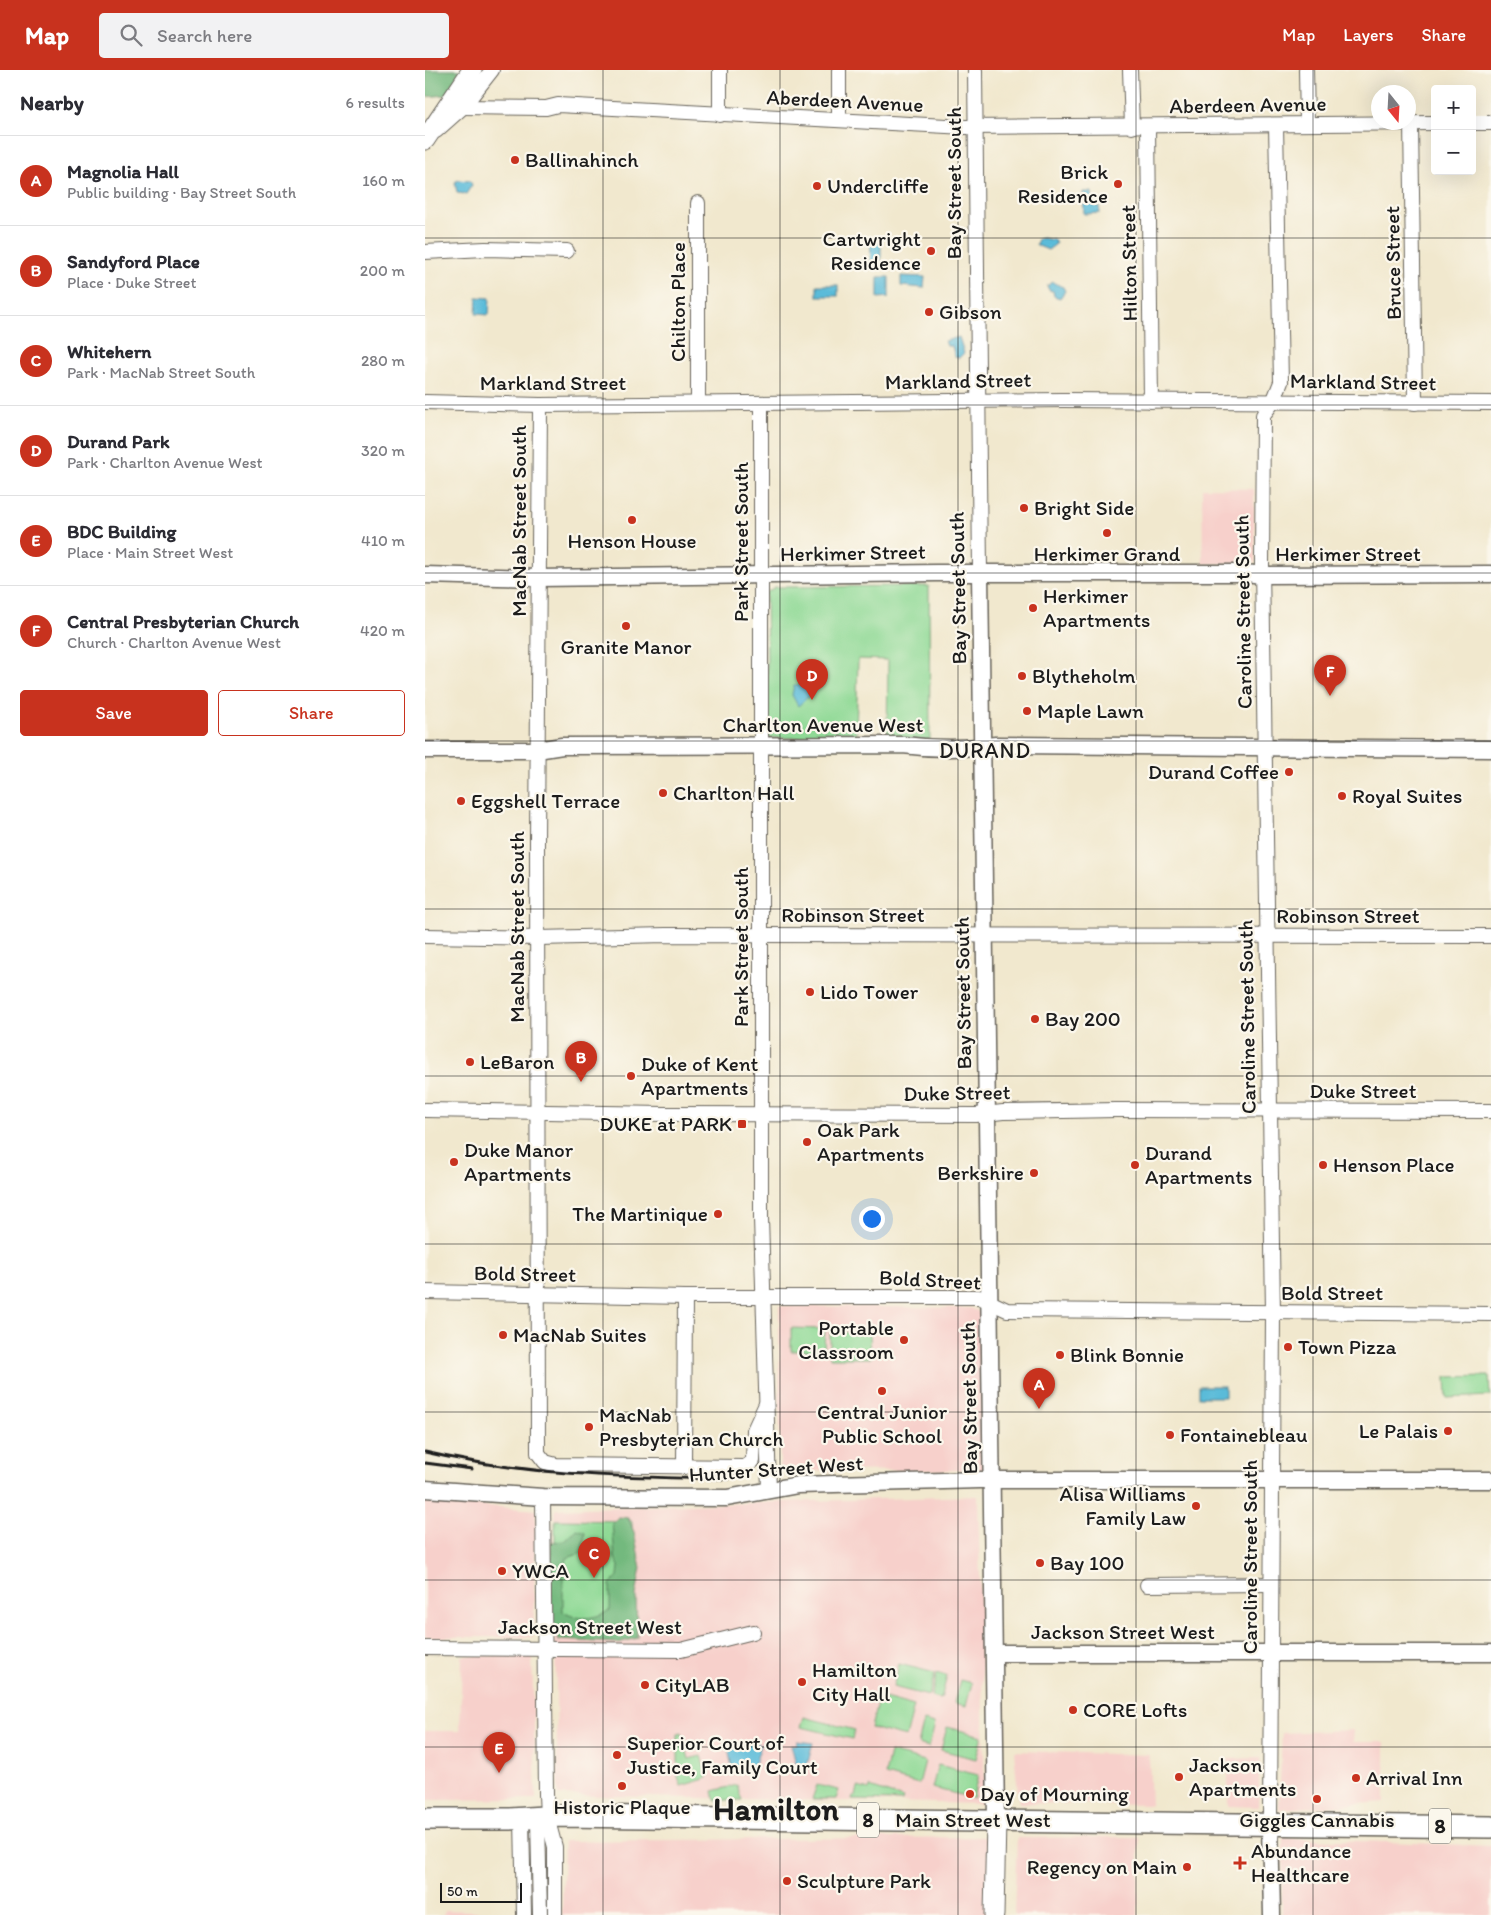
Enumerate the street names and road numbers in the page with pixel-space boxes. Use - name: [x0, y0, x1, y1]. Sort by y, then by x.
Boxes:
- street label: Aberdeen Avenue: [766, 84, 924, 117]
- street label: Aberdeen Avenue: [1169, 91, 1327, 118]
- street label: Bay Street South: [941, 107, 966, 259]
- street label: Hilton Street: [1115, 204, 1142, 322]
- street label: Bruce Street: [1379, 206, 1406, 320]
- street label: Chilton Place: [665, 242, 690, 362]
- street label: Markland Street: [885, 367, 1032, 394]
- street label: Markland Street: [1290, 368, 1437, 395]
- street label: Markland Street: [480, 370, 626, 395]
- street label: MacNab Street South: [506, 425, 531, 617]
- street label: Park Street South: [728, 461, 753, 622]
- street label: Bay Street South: [944, 511, 971, 665]
- street label: Caroline Street South: [1228, 514, 1257, 709]
- street label: Herkimer Street: [780, 539, 926, 566]
- street label: Herkimer Street: [1275, 541, 1421, 566]
- street label: Charlton Avenue West: [723, 712, 924, 737]
- street label: MacNab Street South: [504, 831, 529, 1023]
- street label: Park Street South: [728, 866, 753, 1027]
- street label: Robinson Street: [781, 902, 925, 927]
- street label: Robinson Street: [1276, 903, 1420, 928]
- street label: Bay Street South: [949, 916, 976, 1070]
- street label: Caroline Street South: [1232, 919, 1261, 1114]
- street label: Duke Street: [1309, 1078, 1417, 1103]
- street label: Duke Street: [903, 1079, 1011, 1106]
- street label: Bold Street: [474, 1260, 576, 1287]
- street label: Bold Street: [878, 1264, 982, 1295]
- street label: Bold Street: [1281, 1280, 1383, 1305]
- street label: Bay Street South: [955, 1321, 982, 1475]
- street label: Hunter Street West: [688, 1450, 864, 1487]
- street label: Caroline Street South: [1237, 1460, 1262, 1654]
- street label: Jackson Street West: [498, 1614, 682, 1639]
- street label: Jackson Street West: [1031, 1619, 1215, 1644]
- road number: 8: [857, 1802, 879, 1838]
- street label: Main Street West: [895, 1807, 1051, 1832]
- road number: 8: [1429, 1808, 1451, 1844]

